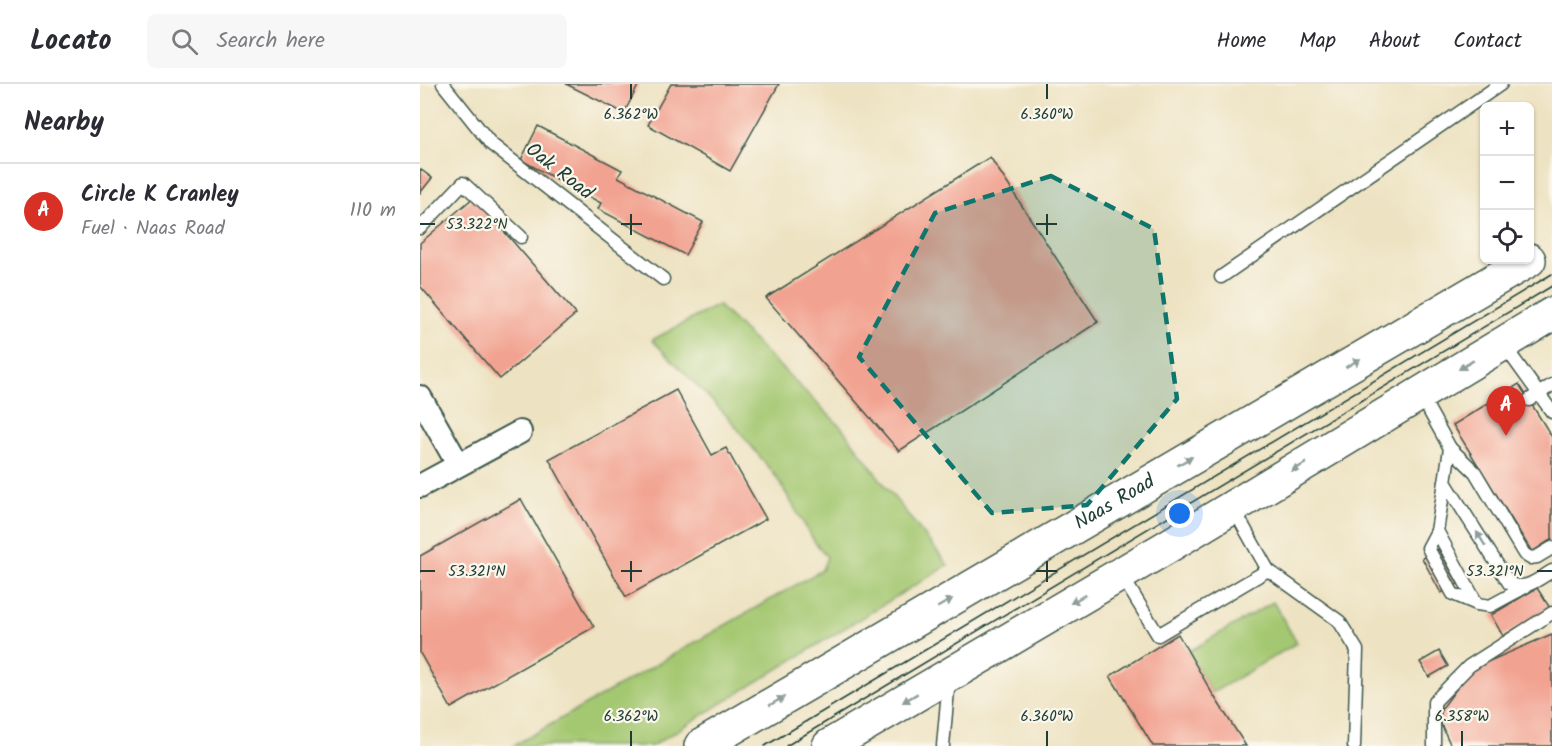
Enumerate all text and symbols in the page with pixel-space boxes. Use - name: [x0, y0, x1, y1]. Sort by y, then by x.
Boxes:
- search box: [147, 14, 567, 68]
- text: Locato: [30, 19, 111, 64]
- text: Search here: [216, 24, 325, 59]
- icon: search: [168, 25, 201, 58]
- text: Home: [1217, 25, 1266, 58]
- text: Map: [1299, 25, 1336, 58]
- text: About: [1369, 25, 1420, 58]
- text: Contact: [1453, 25, 1522, 58]
- text: Nearby: [24, 102, 104, 144]
- map controls: [1480, 102, 1534, 264]
- button: +: [1480, 102, 1534, 156]
- text: 6.362°W: [604, 103, 658, 127]
- text: 6.360°W: [1020, 103, 1074, 127]
- street label: Oak Road: [518, 135, 601, 210]
- button: −: [1480, 156, 1534, 210]
- text: Circle K Cranley: [81, 178, 239, 213]
- text: A: [37, 195, 50, 227]
- text: 110 m: [350, 195, 396, 227]
- button: locate: [1480, 210, 1534, 264]
- text: Fuel · Naas Road: [81, 213, 225, 245]
- text: 53.322°N: [446, 213, 508, 237]
- one-way arrow: [1345, 357, 1361, 368]
- one-way arrow: [1458, 360, 1474, 371]
- pin: A: [1486, 386, 1526, 436]
- one-way arrow: [1177, 456, 1193, 467]
- one-way arrow: [1291, 461, 1307, 472]
- street label: Naas Road: [1068, 466, 1162, 539]
- your location: [1165, 499, 1194, 528]
- one-way arrow: [1476, 531, 1487, 547]
- text: 53.321°N: [448, 560, 506, 584]
- text: 53.321°N: [1466, 560, 1524, 584]
- one-way arrow: [1070, 594, 1086, 605]
- one-way arrow: [937, 597, 953, 608]
- one-way arrow: [902, 693, 918, 704]
- one-way arrow: [769, 696, 785, 707]
- text: 6.362°W: [604, 705, 658, 729]
- text: 6.360°W: [1020, 705, 1074, 729]
- text: 6.358°W: [1435, 705, 1489, 729]

